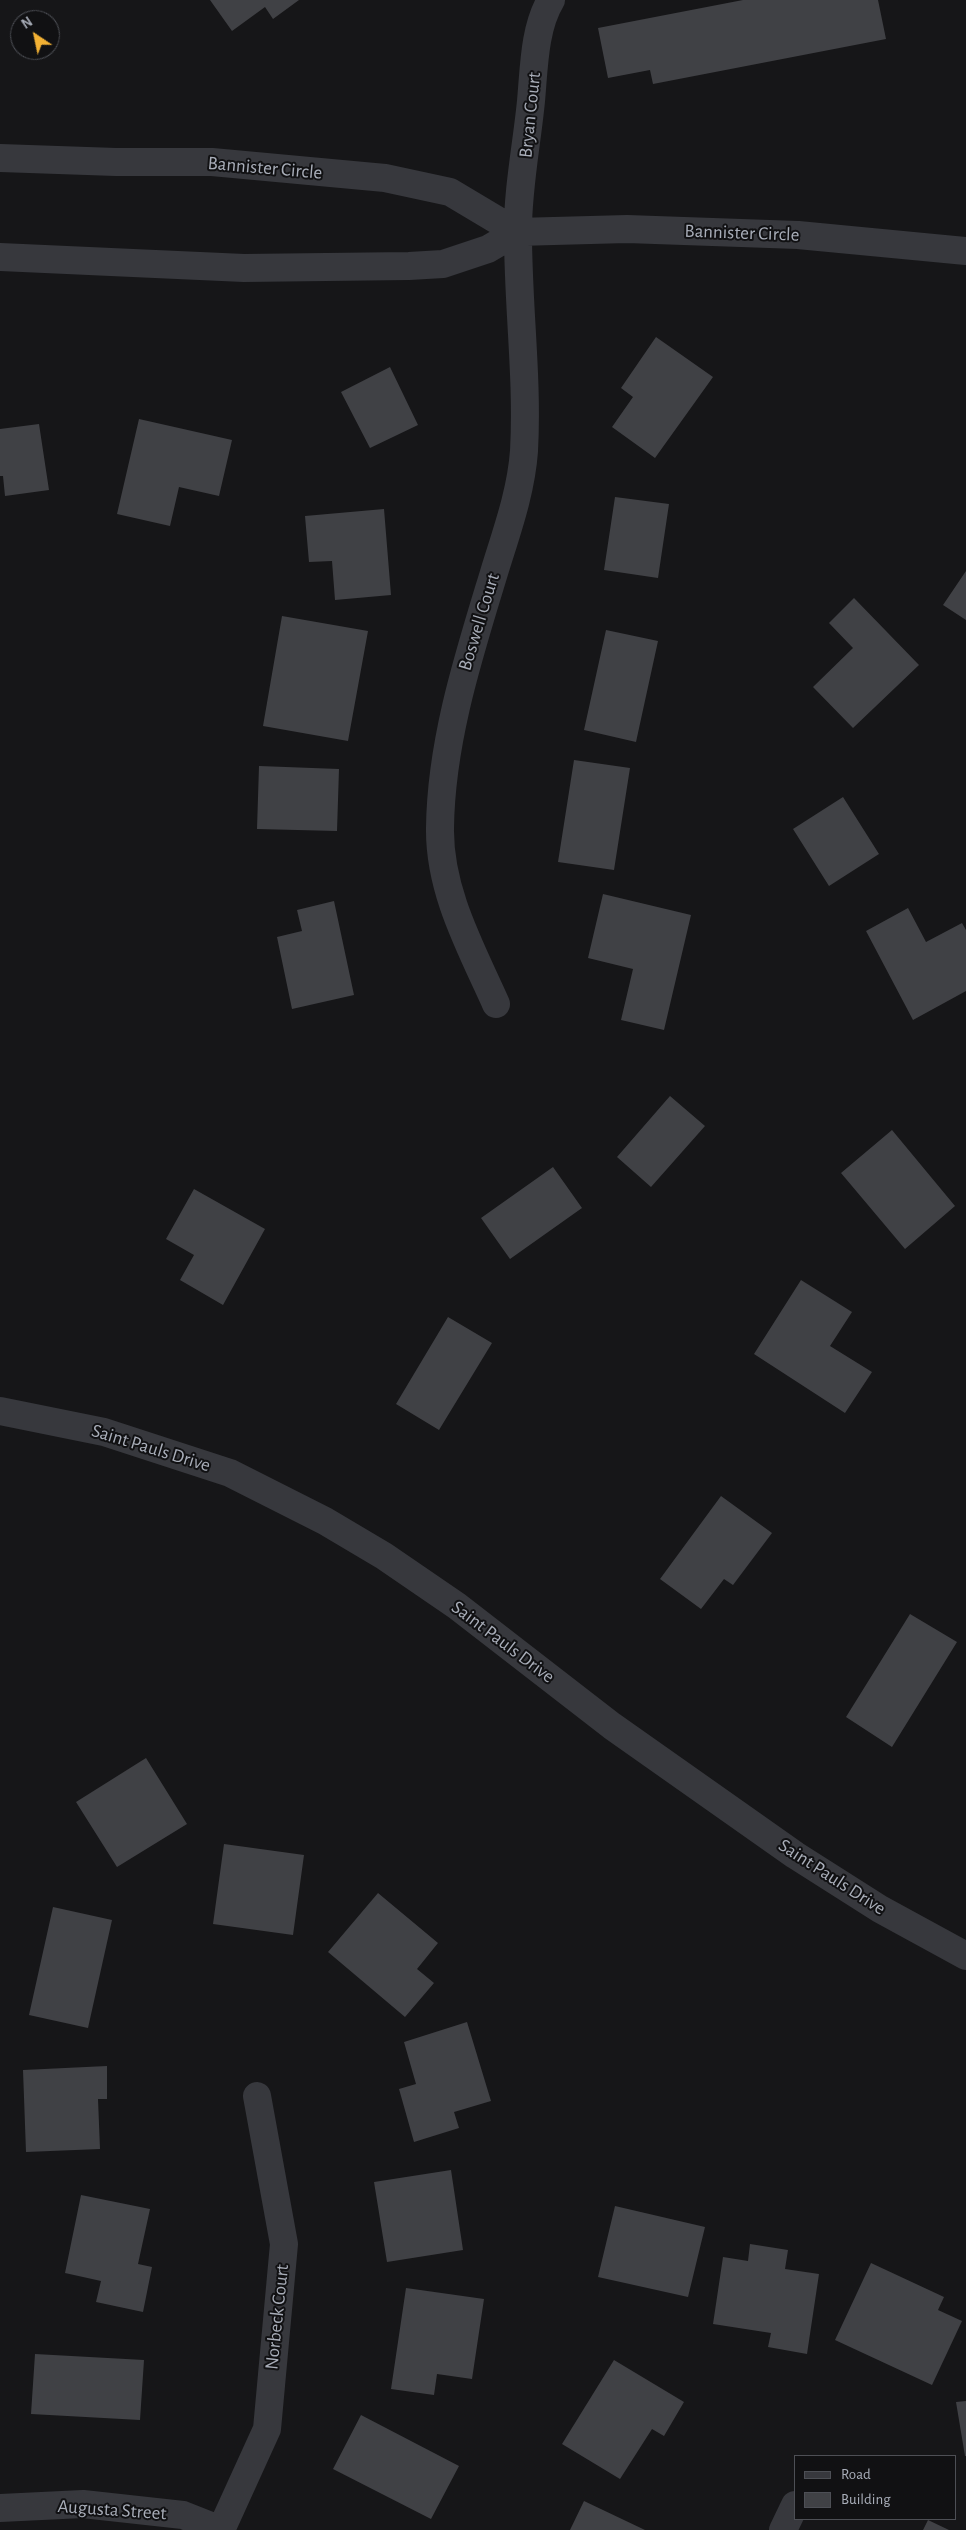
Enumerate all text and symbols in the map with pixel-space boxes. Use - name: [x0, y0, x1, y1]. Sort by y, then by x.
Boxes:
- north arrow: [10, 10, 60, 60]
- text: N: [19, 15, 35, 32]
- street label: Bryan Court: [514, 71, 546, 159]
- street label: Bannister Circle: [207, 152, 323, 184]
- street label: Bannister Circle: [684, 220, 800, 246]
- street label: Boswell Court: [453, 571, 505, 673]
- street label: Saint Pauls Drive: [89, 1419, 213, 1477]
- street label: Saint Pauls Drive: [447, 1596, 559, 1688]
- street label: Saint Pauls Drive: [774, 1834, 890, 1920]
- street label: Norbeck Court: [260, 2263, 294, 2371]
- legend: [794, 2455, 956, 2520]
- text: Road: [841, 2467, 871, 2482]
- text: Building: [841, 2492, 891, 2507]
- street label: Augusta Street: [57, 2495, 167, 2525]

